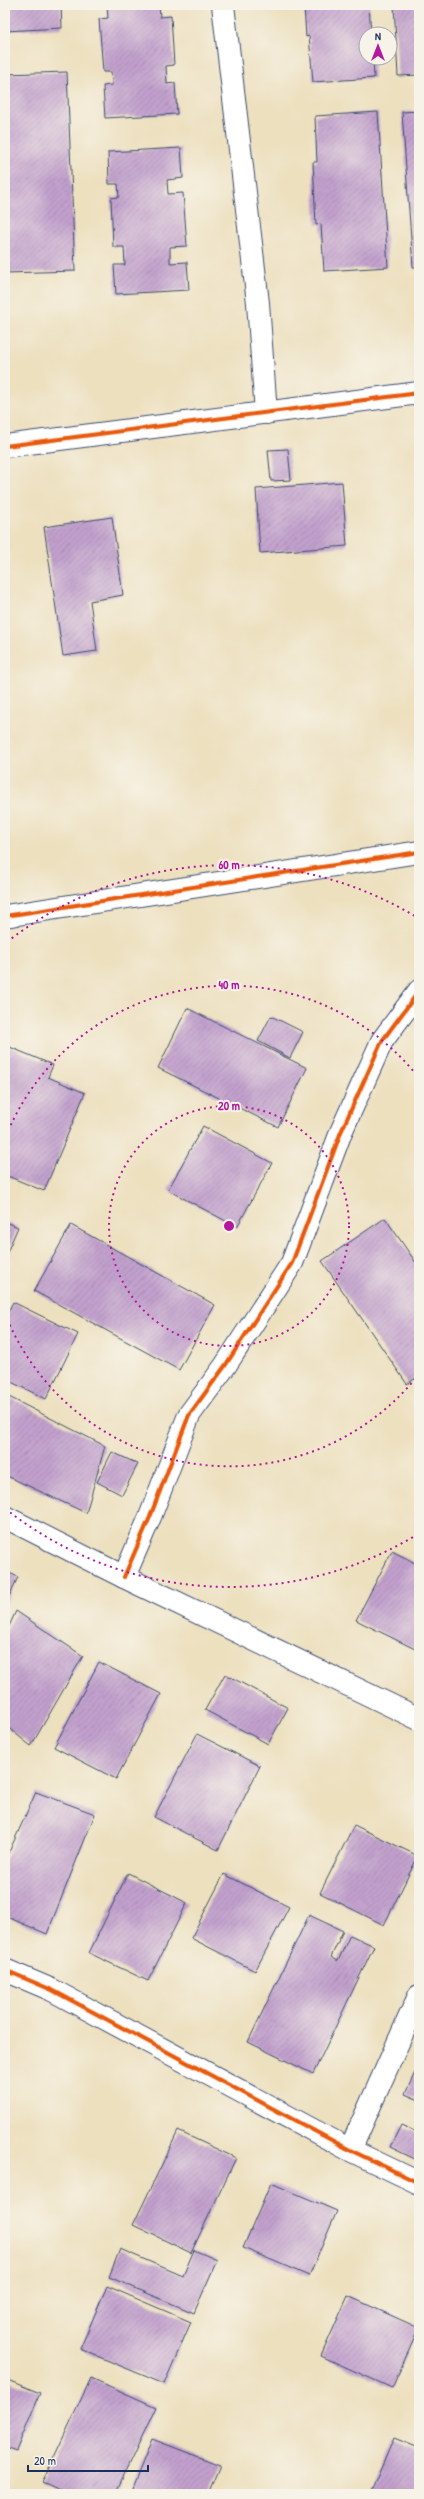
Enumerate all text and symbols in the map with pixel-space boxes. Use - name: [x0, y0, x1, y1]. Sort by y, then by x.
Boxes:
- north arrow: [358, 26, 398, 66]
- text: N: [375, 29, 381, 43]
- text: 60 m: [218, 856, 240, 873]
- text: 40 m: [219, 976, 239, 993]
- text: 20 m: [218, 1097, 240, 1114]
- centre of rings: [222, 1219, 236, 1233]
- scale bar: [28, 2447, 148, 2473]
- text: 20 m: [34, 2452, 56, 2469]

